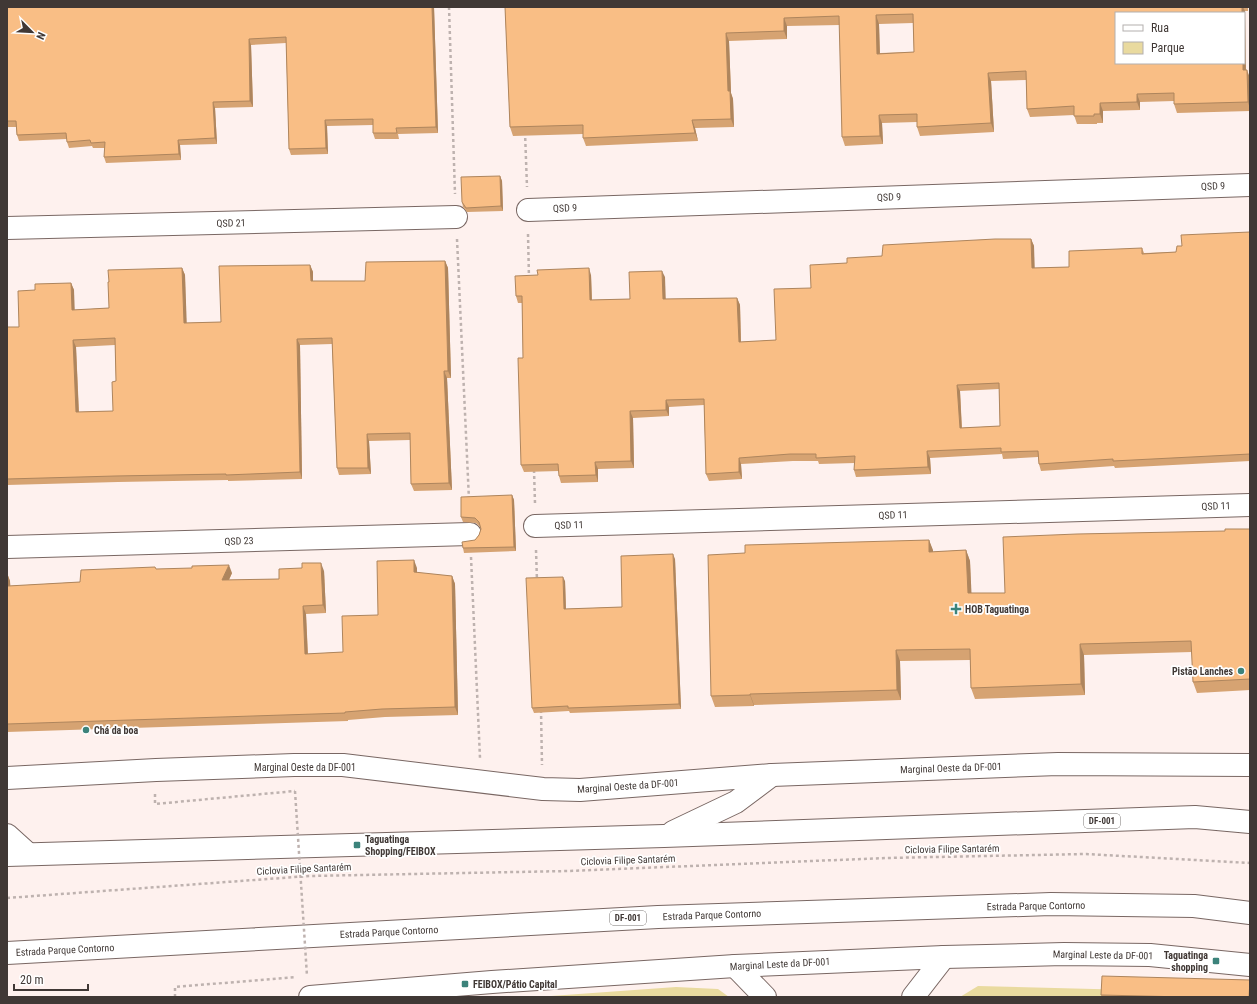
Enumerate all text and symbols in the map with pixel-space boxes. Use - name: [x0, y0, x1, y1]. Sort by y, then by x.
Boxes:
- north arrow: [12, 12, 52, 52]
- legend: [1115, 12, 1245, 64]
- text: Rua: [1151, 21, 1169, 35]
- text: N: [33, 30, 48, 42]
- text: Parque: [1151, 41, 1185, 55]
- street label: QSD 9: [1201, 180, 1225, 192]
- street label: QSD 9: [877, 191, 901, 203]
- street label: QSD 9: [553, 202, 577, 214]
- street label: QSD 21: [216, 217, 246, 229]
- street label: QSD 11: [1201, 500, 1231, 512]
- street label: QSD 11: [878, 509, 908, 521]
- street label: QSD 11: [554, 519, 584, 531]
- street label: QSD 23: [224, 535, 254, 547]
- marker: HOB Taguatinga: [950, 603, 962, 615]
- place label: HOB Taguatinga: [965, 604, 1029, 615]
- place label: Pistão Lanches: [1172, 666, 1233, 677]
- marker: Pistão Lanches: [1236, 666, 1246, 676]
- marker: Chá da boa: [81, 725, 91, 735]
- place label: Chá da boa: [94, 725, 139, 736]
- street label: Marginal Oeste da DF-001: [900, 761, 1002, 775]
- street label: Marginal Oeste da DF-001: [254, 762, 356, 773]
- street label: Marginal Oeste da DF-001: [577, 777, 679, 795]
- road number: DF-001: [1084, 814, 1120, 828]
- place label: Taguatinga Shopping/FEIBOX: [365, 834, 436, 857]
- marker: Taguatinga Shopping/FEIBOX: [352, 840, 362, 850]
- street label: Ciclovia Filipe Santarém: [904, 843, 1000, 855]
- street label: Ciclovia Filipe Santarém: [580, 853, 676, 867]
- street label: Ciclovia Filipe Santarém: [256, 861, 352, 877]
- street label: Estrada Parque Contorno: [987, 900, 1085, 912]
- street label: Estrada Parque Contorno: [663, 908, 761, 922]
- road number: DF-001: [610, 911, 646, 925]
- street label: Estrada Parque Contorno: [339, 924, 439, 940]
- street label: Estrada Parque Contorno: [15, 942, 115, 958]
- street label: Marginal Leste da DF-001: [1053, 949, 1153, 961]
- place label: Taguatinga shopping: [1164, 950, 1208, 973]
- street label: Marginal Leste da DF-001: [730, 956, 830, 972]
- marker: Taguatinga shopping: [1211, 956, 1221, 966]
- scale bar: [14, 966, 88, 992]
- text: 20 m: [20, 973, 44, 987]
- marker: FEIBOX/Pátio Capital: [460, 979, 470, 989]
- place label: FEIBOX/Pátio Capital: [473, 979, 557, 990]

